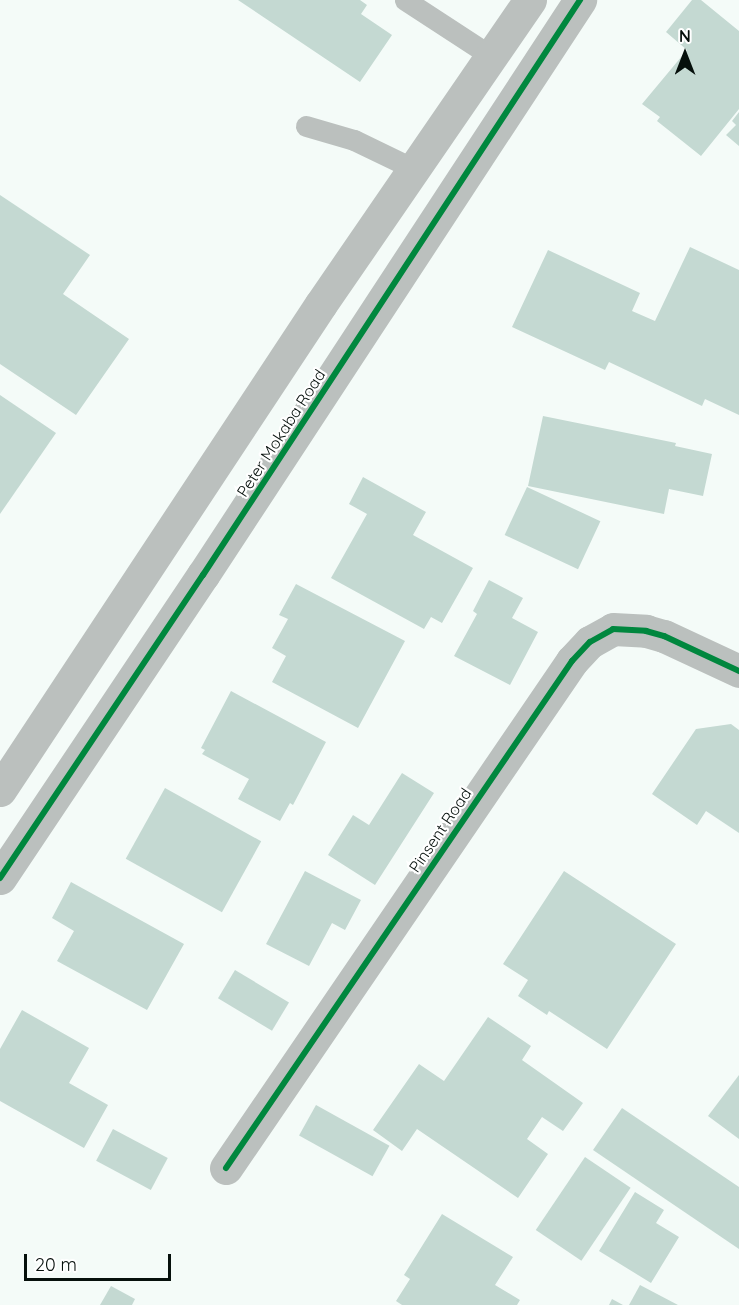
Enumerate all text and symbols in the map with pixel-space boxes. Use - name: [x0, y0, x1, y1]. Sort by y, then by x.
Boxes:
- north arrow: [655, 24, 715, 84]
- text: N: [679, 26, 691, 46]
- street label: Peter Mokaba Road: [233, 366, 329, 500]
- street label: Pinsent Road: [405, 784, 475, 876]
- scale bar: [27, 1242, 174, 1280]
- text: 20 m: [35, 1253, 77, 1276]

